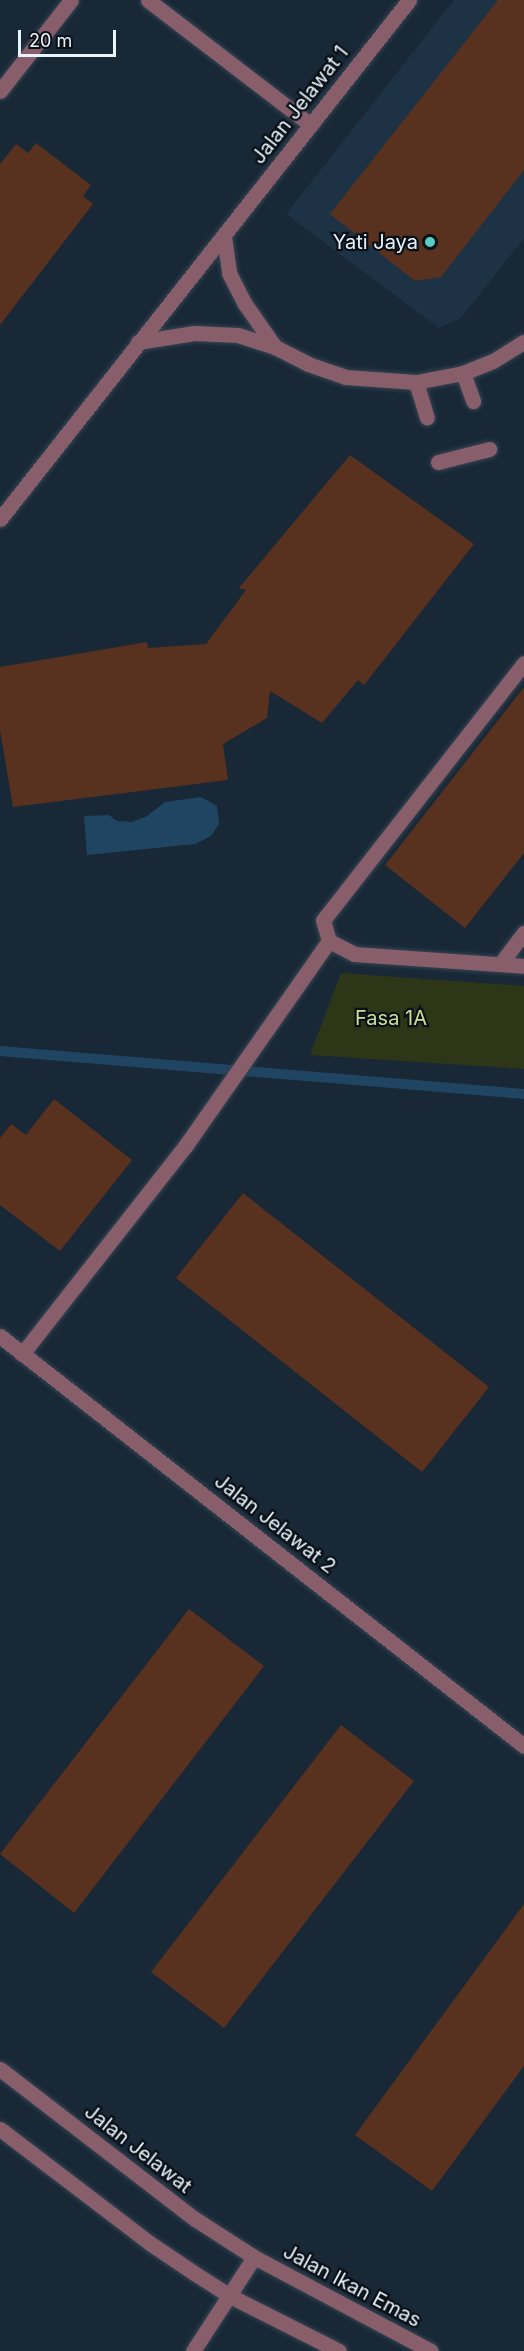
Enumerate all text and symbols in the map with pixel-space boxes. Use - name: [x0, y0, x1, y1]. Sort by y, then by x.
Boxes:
- scale bar: [21, 18, 118, 56]
- text: 20 m: [29, 30, 72, 51]
- street label: Jalan Jelawat 1: [246, 41, 354, 169]
- place label: Yati Jaya: [333, 230, 418, 254]
- marker: Yati Jaya: [423, 235, 437, 249]
- park label: Fasa 1A: [355, 1006, 427, 1030]
- street label: Jalan Jelawat 2: [210, 1469, 340, 1579]
- street label: Jalan Jelawat: [80, 2100, 196, 2198]
- street label: Jalan Ikan Emas: [279, 2240, 425, 2332]

